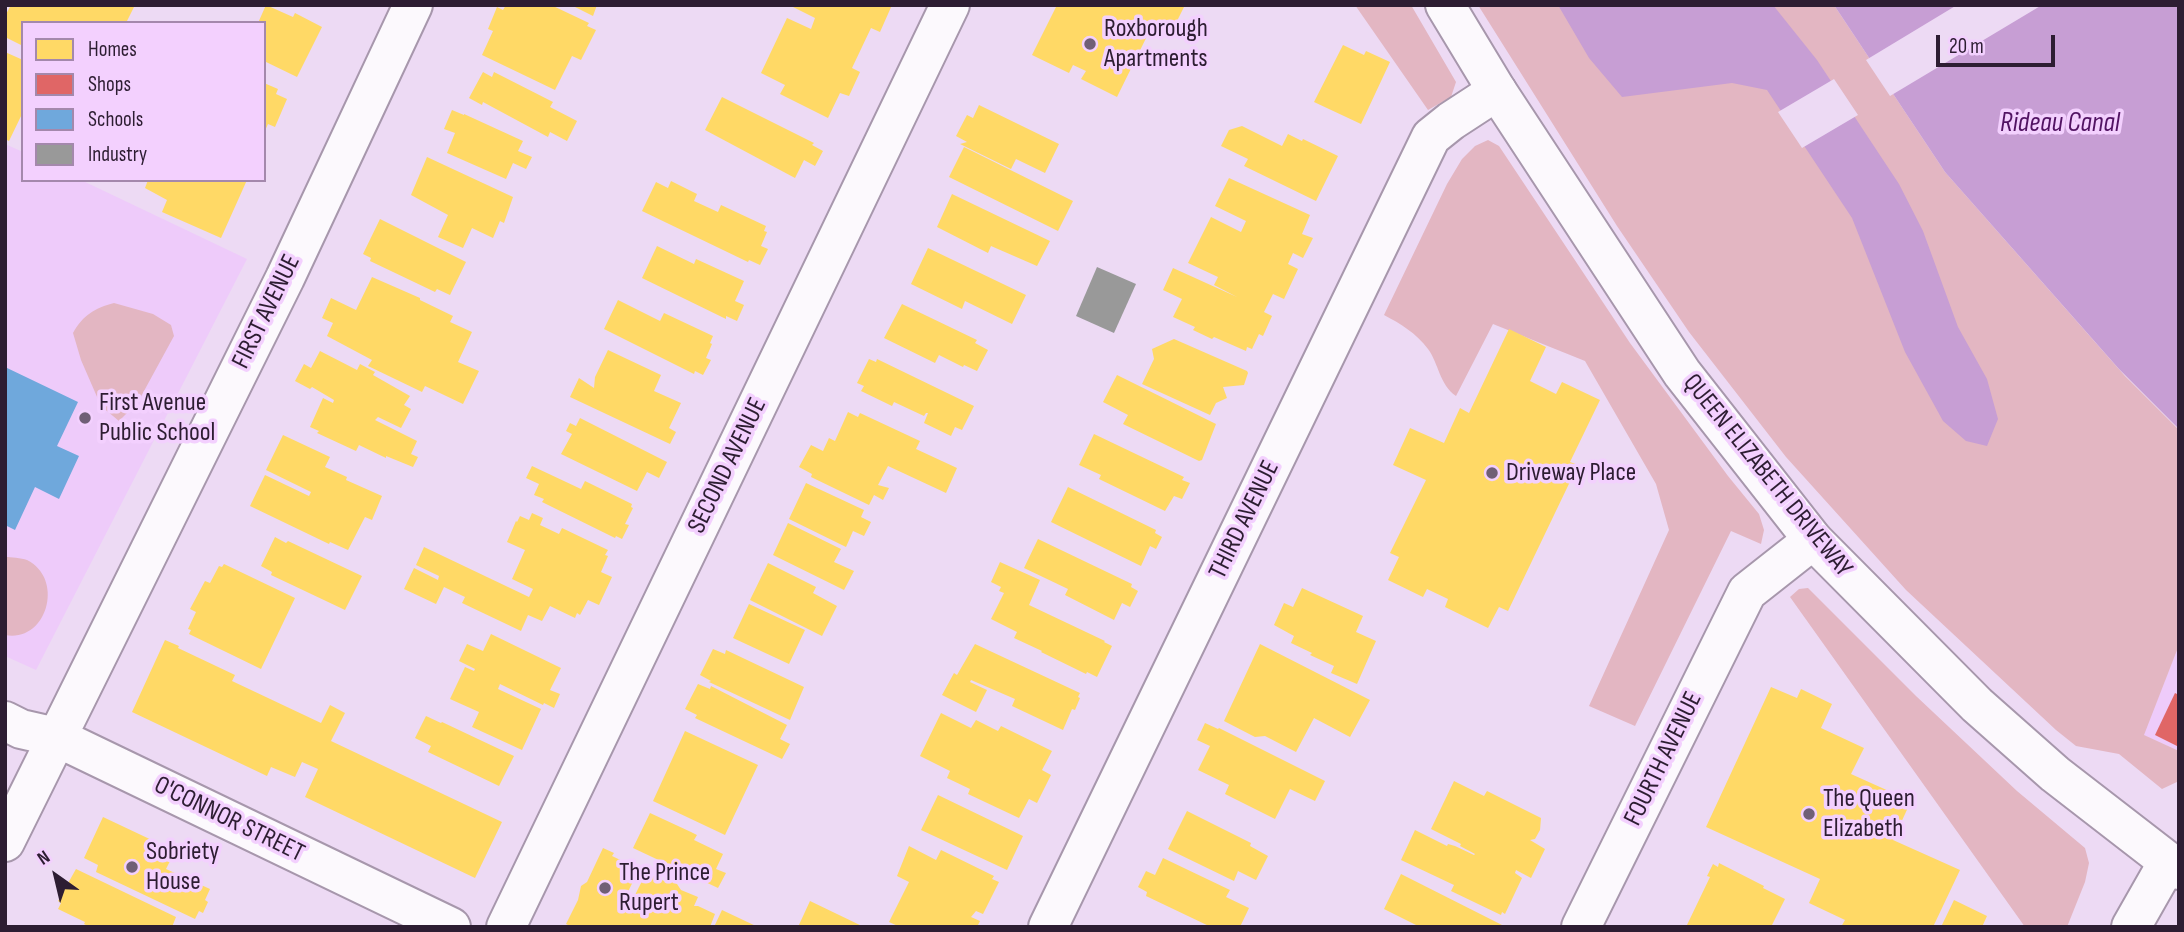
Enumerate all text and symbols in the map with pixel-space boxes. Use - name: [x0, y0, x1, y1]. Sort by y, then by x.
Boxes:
- place label: Roxborough Apartments: [1104, 13, 1208, 74]
- legend: [21, 21, 266, 182]
- scale bar: [1939, 21, 2058, 65]
- text: 20 m: [1949, 34, 1984, 59]
- marker: Roxborough Apartments: [1082, 36, 1098, 52]
- text: Homes: [88, 37, 137, 62]
- text: Shops: [88, 72, 131, 97]
- text: Schools: [88, 107, 143, 132]
- water label: Rideau Canal: [2000, 107, 2120, 141]
- text: Industry: [88, 142, 147, 167]
- street label: FIRST AVENUE: [226, 250, 308, 374]
- street label: QUEEN ELIZABETH DRIVEWAY: [1676, 368, 1858, 584]
- place label: First Avenue Public School: [99, 387, 215, 448]
- street label: SECOND AVENUE: [682, 393, 774, 539]
- marker: First Avenue Public School: [77, 410, 93, 426]
- street label: THIRD AVENUE: [1203, 456, 1287, 584]
- place label: Driveway Place: [1506, 457, 1636, 489]
- marker: Driveway Place: [1484, 465, 1500, 481]
- street label: FOURTH AVENUE: [1618, 687, 1710, 831]
- street label: O'CONNOR STREET: [149, 770, 309, 870]
- place label: The Queen Elizabeth: [1823, 783, 1915, 844]
- marker: The Queen Elizabeth: [1801, 806, 1817, 822]
- place label: Sobriety House: [146, 836, 219, 898]
- north arrow: [21, 841, 91, 911]
- text: N: [33, 846, 55, 871]
- place label: The Prince Rupert: [619, 857, 710, 918]
- marker: Sobriety House: [124, 859, 140, 875]
- marker: The Prince Rupert: [597, 880, 613, 896]

